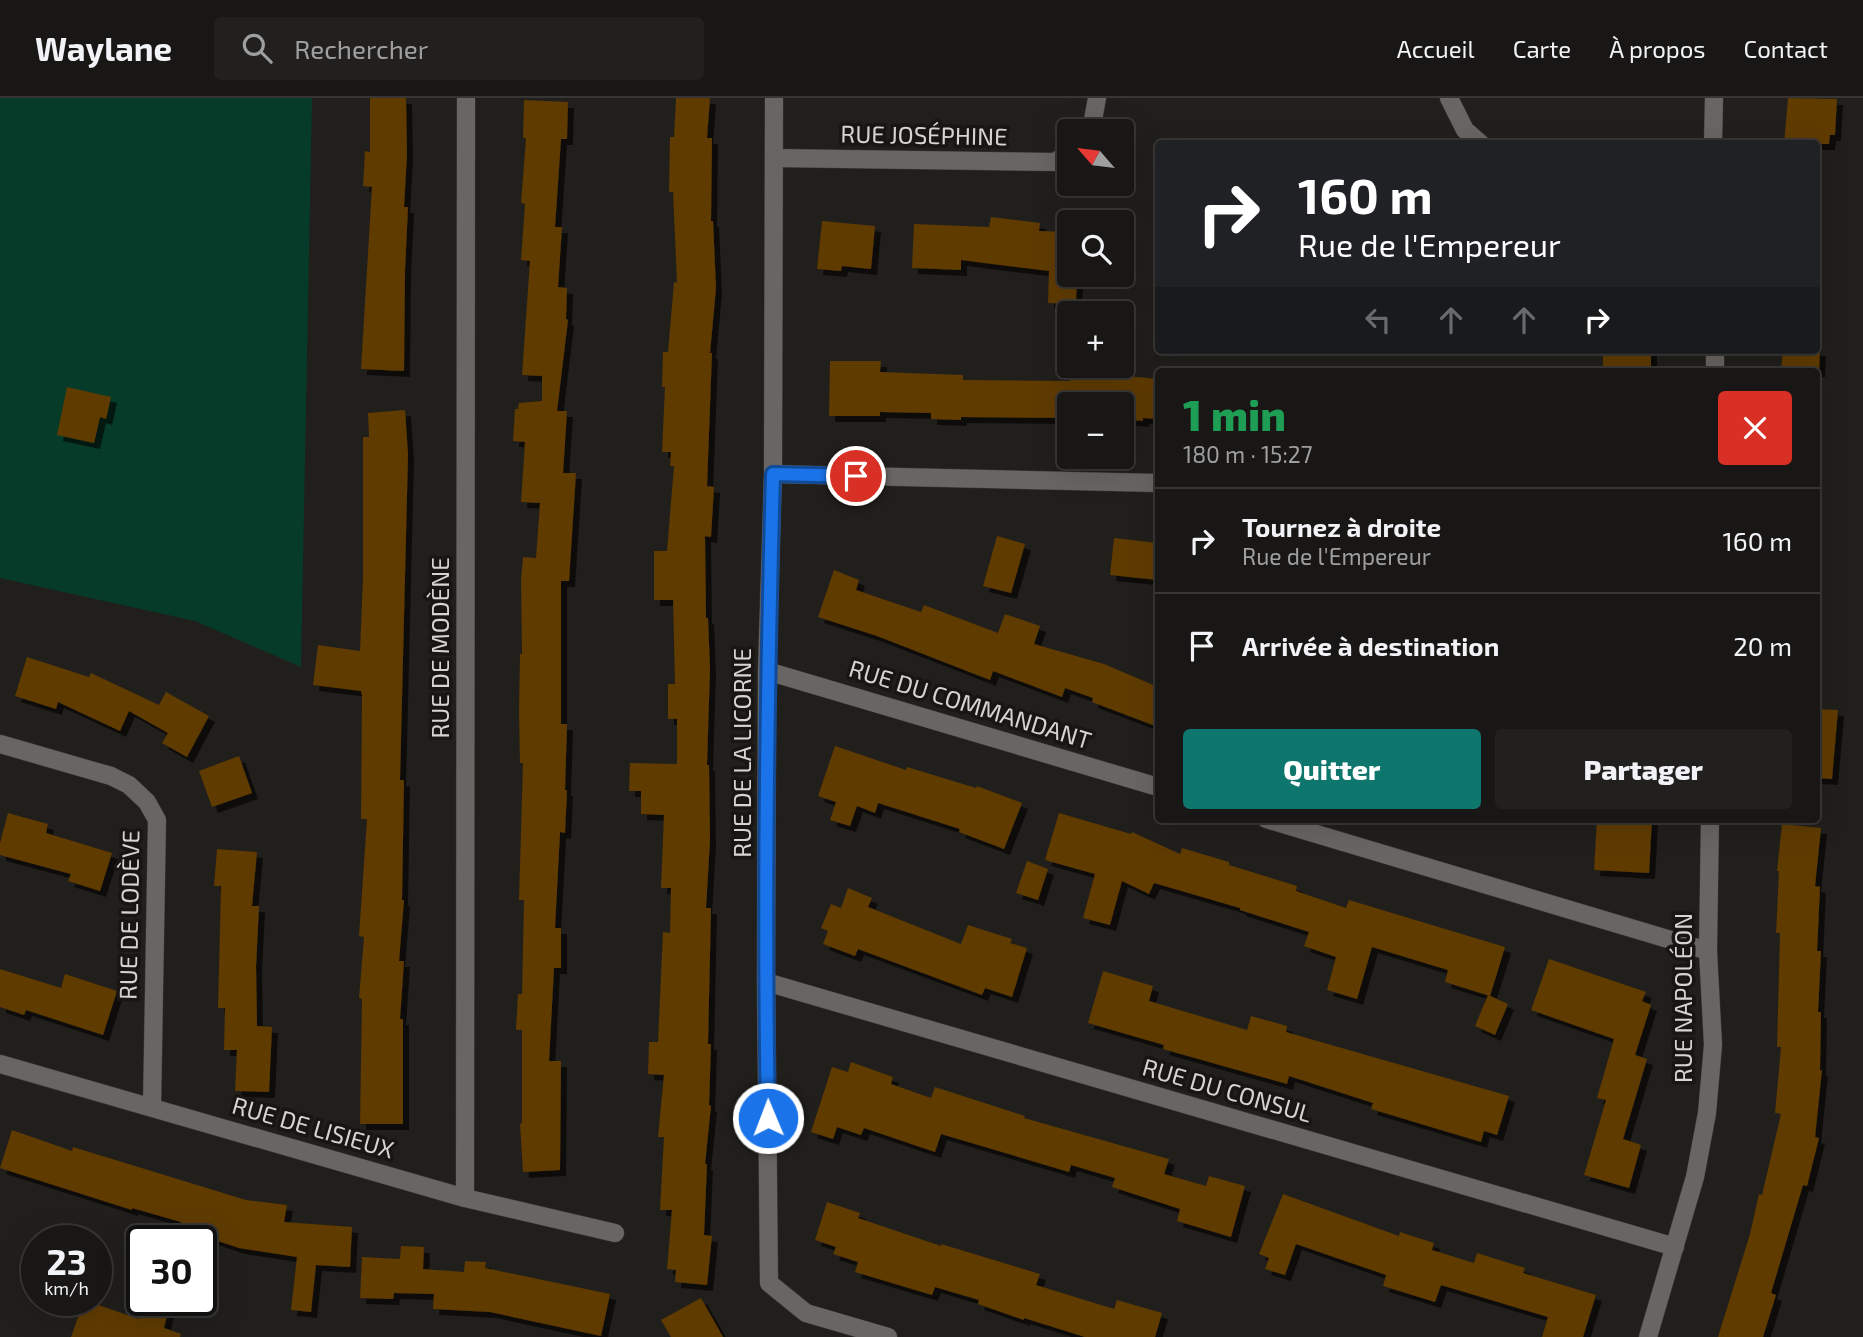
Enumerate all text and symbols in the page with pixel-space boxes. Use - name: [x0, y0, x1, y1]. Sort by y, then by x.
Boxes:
- search box: [214, 17, 704, 80]
- text: Waylane: [35, 28, 172, 68]
- icon: search: [238, 29, 276, 67]
- text: Rechercher: [294, 33, 428, 64]
- text: Accueil: [1397, 34, 1475, 63]
- text: Carte: [1513, 34, 1571, 63]
- text: À propos: [1609, 34, 1706, 63]
- text: Contact: [1744, 34, 1828, 63]
- street label: RUE JOSÉPHINE: [840, 119, 1008, 150]
- north arrow: [1057, 119, 1134, 196]
- map controls: [1057, 119, 1134, 469]
- text: 160 m: [1298, 165, 1433, 224]
- icon: right: [1183, 168, 1274, 259]
- button: search: [1057, 210, 1134, 287]
- text: Rue de l'Empereur: [1298, 225, 1561, 263]
- button: +: [1057, 301, 1134, 378]
- icon: left: [1359, 301, 1397, 339]
- icon: ahead: [1432, 301, 1470, 339]
- icon: ahead: [1505, 301, 1543, 339]
- icon: right: [1578, 301, 1616, 339]
- text: 1 min: [1183, 389, 1286, 439]
- button: close: [1718, 391, 1792, 465]
- button: −: [1057, 392, 1134, 469]
- text: 180 m · 15:27: [1183, 440, 1313, 468]
- pin: [826, 446, 886, 506]
- icon: arrive: [837, 457, 875, 495]
- text: Tournez à droite: [1242, 511, 1441, 542]
- icon: right: [1183, 522, 1221, 560]
- text: 160 m: [1723, 525, 1792, 556]
- text: Rue de l'Empereur: [1242, 542, 1431, 570]
- street label: RUE DE MODÈNE: [425, 557, 454, 739]
- icon: arrive: [1183, 627, 1221, 665]
- text: Arrivée à destination: [1242, 630, 1499, 661]
- text: 20 m: [1733, 630, 1792, 661]
- street label: RUE DE LA LICORNE: [727, 648, 756, 858]
- street label: RUE DU COMMANDANT: [846, 653, 1095, 754]
- button: Quitter: [1183, 729, 1481, 809]
- button: Partager: [1495, 729, 1792, 809]
- street label: RUE DE LODÈVE: [113, 830, 144, 1000]
- street label: RUE NAPOLÉON: [1668, 913, 1697, 1083]
- street label: RUE DU CONSUL: [1139, 1051, 1316, 1128]
- position arrow: [731, 1081, 805, 1155]
- street label: RUE DE LISIEUX: [229, 1090, 398, 1164]
- speed limit sign: 30: [126, 1225, 217, 1316]
- text: 23: [46, 1240, 87, 1282]
- text: km/h: [44, 1277, 89, 1299]

